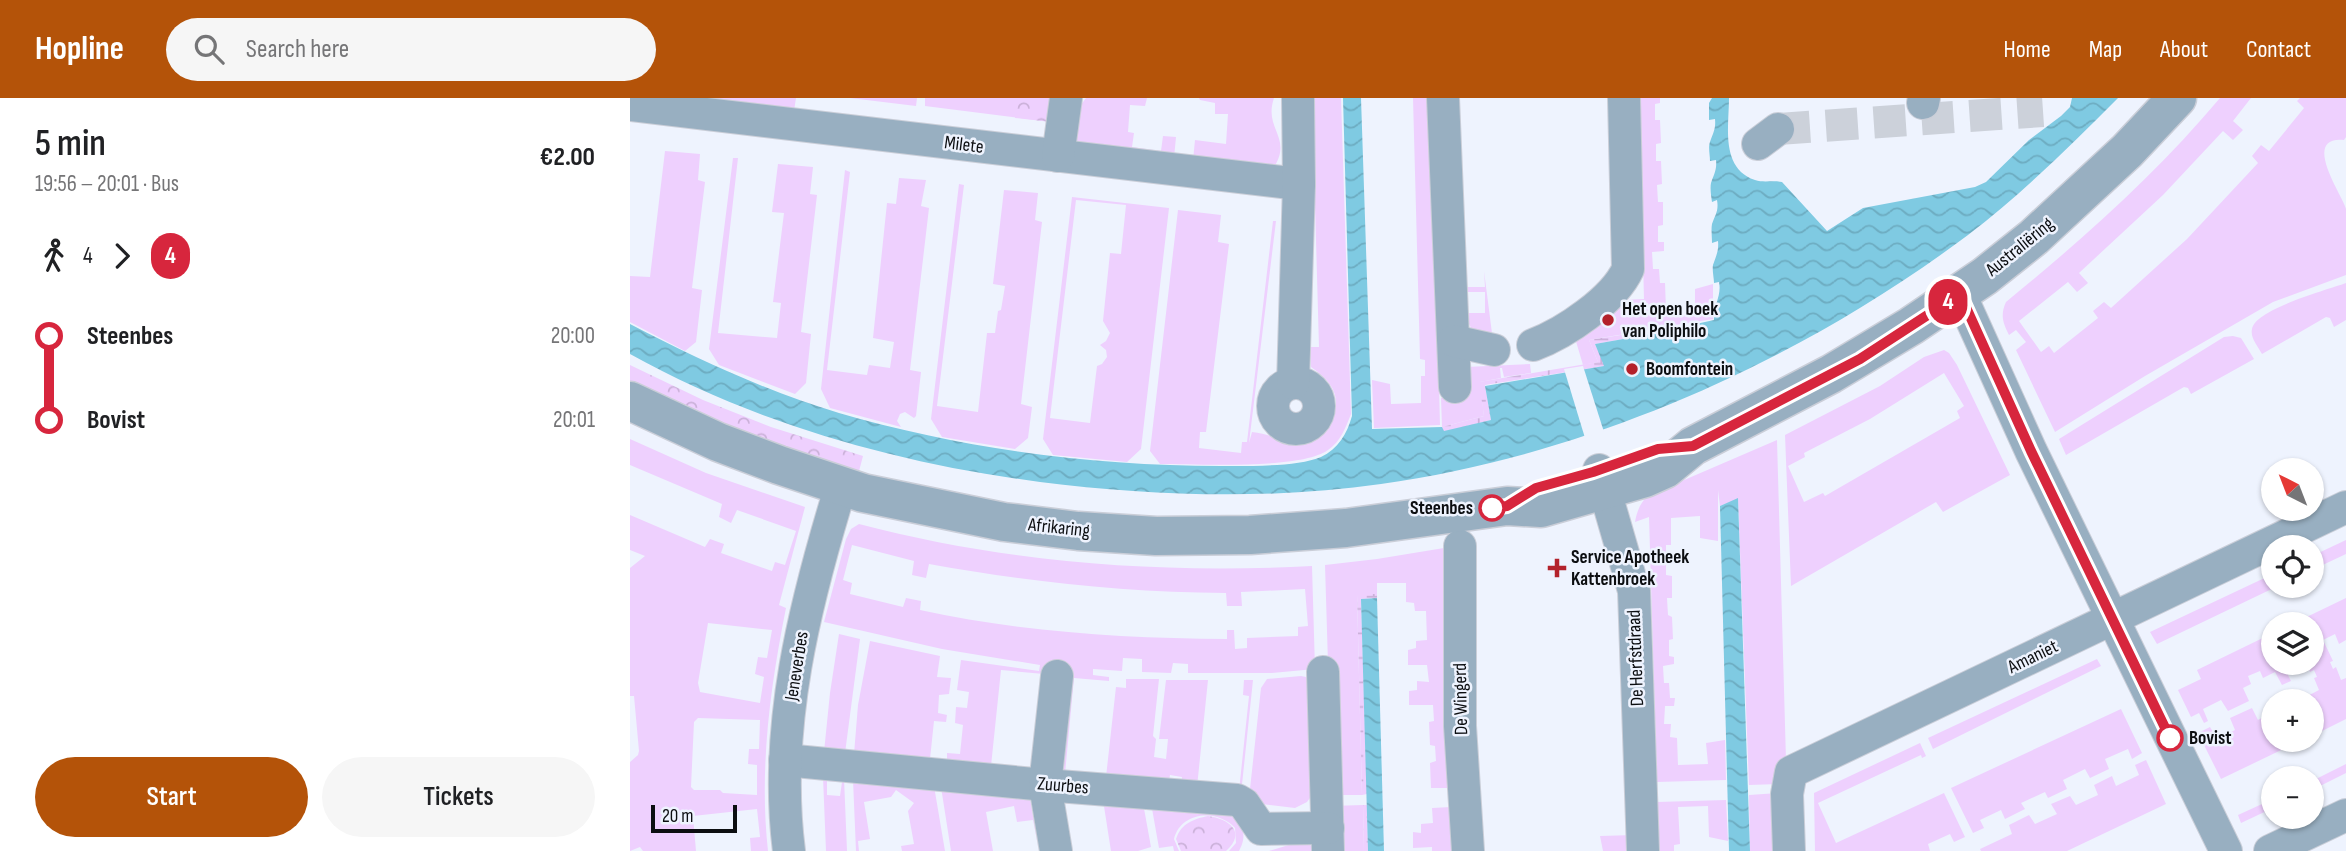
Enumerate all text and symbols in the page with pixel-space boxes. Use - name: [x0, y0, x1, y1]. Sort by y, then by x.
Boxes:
- search box: [166, 18, 656, 81]
- text: Hopline: [35, 29, 124, 69]
- icon: search: [190, 30, 228, 68]
- text: Search here: [246, 34, 349, 65]
- text: Home: [2003, 35, 2051, 64]
- text: Map: [2089, 35, 2122, 64]
- text: About: [2160, 35, 2208, 64]
- text: Contact: [2246, 35, 2311, 64]
- text: 5 min: [35, 121, 106, 166]
- street label: Milete: [943, 131, 985, 159]
- text: €2.00: [540, 142, 595, 173]
- text: 19:56 – 20:01 · Bus: [35, 170, 179, 198]
- street label: Australiëring: [1981, 212, 2059, 282]
- icon: walk: [35, 237, 73, 275]
- icon: forward: [103, 237, 141, 275]
- text: 4: [165, 241, 176, 270]
- text: 4: [83, 242, 93, 270]
- line badge: 4: [1925, 279, 1971, 325]
- text: 4: [1942, 287, 1954, 316]
- place label: Het open boek van Poliphilo: [1622, 298, 1718, 343]
- marker: Het open boek van Poliphilo: [1600, 312, 1616, 328]
- text: Steenbes: [87, 321, 173, 352]
- text: 20:00: [551, 322, 595, 350]
- place label: Boomfontein: [1646, 358, 1733, 381]
- marker: Boomfontein: [1624, 361, 1640, 377]
- text: Bovist: [87, 405, 145, 436]
- text: 20:01: [553, 406, 595, 434]
- north arrow: [2261, 458, 2324, 522]
- map controls: [2261, 458, 2324, 829]
- marker: Steenbes: [1479, 495, 1505, 521]
- place label: Steenbes: [1410, 497, 1473, 520]
- street label: Afrikaring: [1026, 513, 1091, 543]
- button: locate: [2261, 535, 2324, 598]
- place label: Service Apotheek Kattenbroek: [1571, 546, 1689, 591]
- marker: Service Apotheek Kattenbroek: [1549, 560, 1565, 576]
- street label: De Herfstdraad: [1623, 609, 1649, 707]
- button: layers: [2261, 612, 2324, 675]
- street label: Jeneverbes: [780, 630, 814, 703]
- street label: Amaniet: [2003, 635, 2062, 679]
- street label: De Wingerd: [1449, 663, 1473, 735]
- button: +: [2261, 689, 2324, 752]
- marker: Bovist: [2157, 725, 2183, 751]
- place label: Bovist: [2189, 727, 2232, 750]
- button: Start: [35, 757, 308, 837]
- button: Tickets: [322, 757, 595, 837]
- button: −: [2261, 766, 2324, 829]
- street label: Zuurbes: [1036, 772, 1090, 800]
- scale bar: [651, 802, 737, 834]
- text: 20 m: [662, 805, 694, 828]

